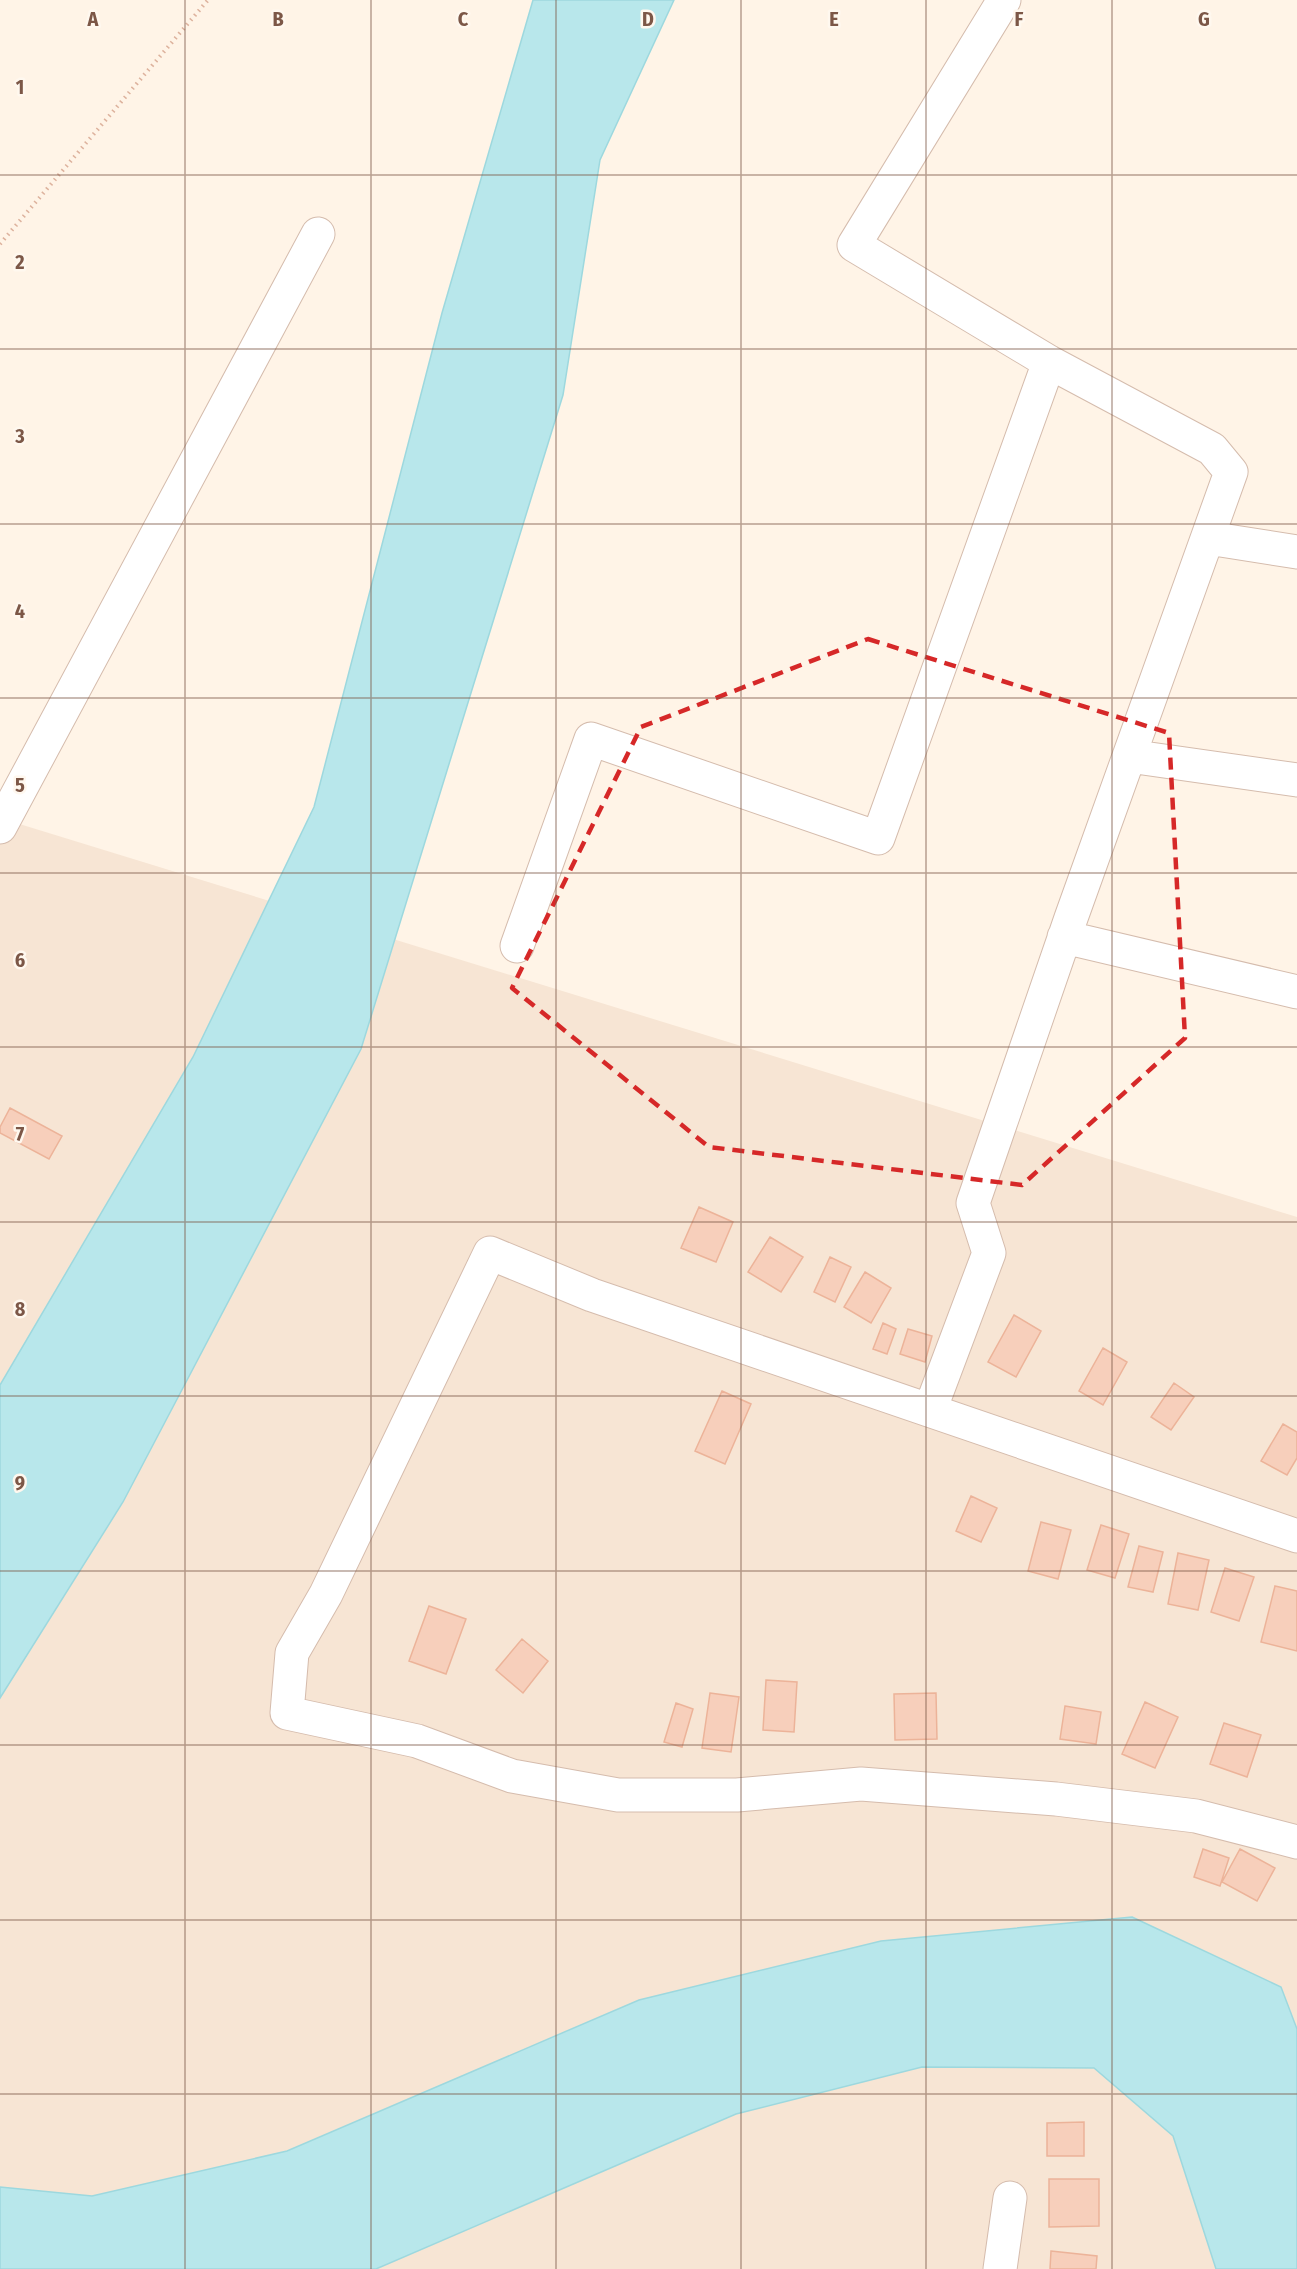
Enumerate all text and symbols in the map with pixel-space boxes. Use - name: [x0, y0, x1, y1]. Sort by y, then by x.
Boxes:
- text: A: [87, 7, 100, 31]
- text: B: [272, 7, 284, 31]
- text: C: [458, 7, 469, 31]
- text: D: [642, 7, 654, 31]
- text: E: [829, 7, 839, 31]
- text: F: [1015, 7, 1024, 31]
- text: G: [1198, 7, 1210, 31]
- text: 1: [16, 75, 24, 99]
- text: 2: [14, 250, 25, 274]
- text: 3: [14, 424, 25, 448]
- text: 4: [15, 599, 25, 623]
- text: 5: [15, 773, 25, 797]
- text: 6: [15, 948, 25, 972]
- text: 7: [16, 1122, 25, 1146]
- text: 8: [15, 1297, 26, 1321]
- text: 9: [15, 1471, 25, 1495]

